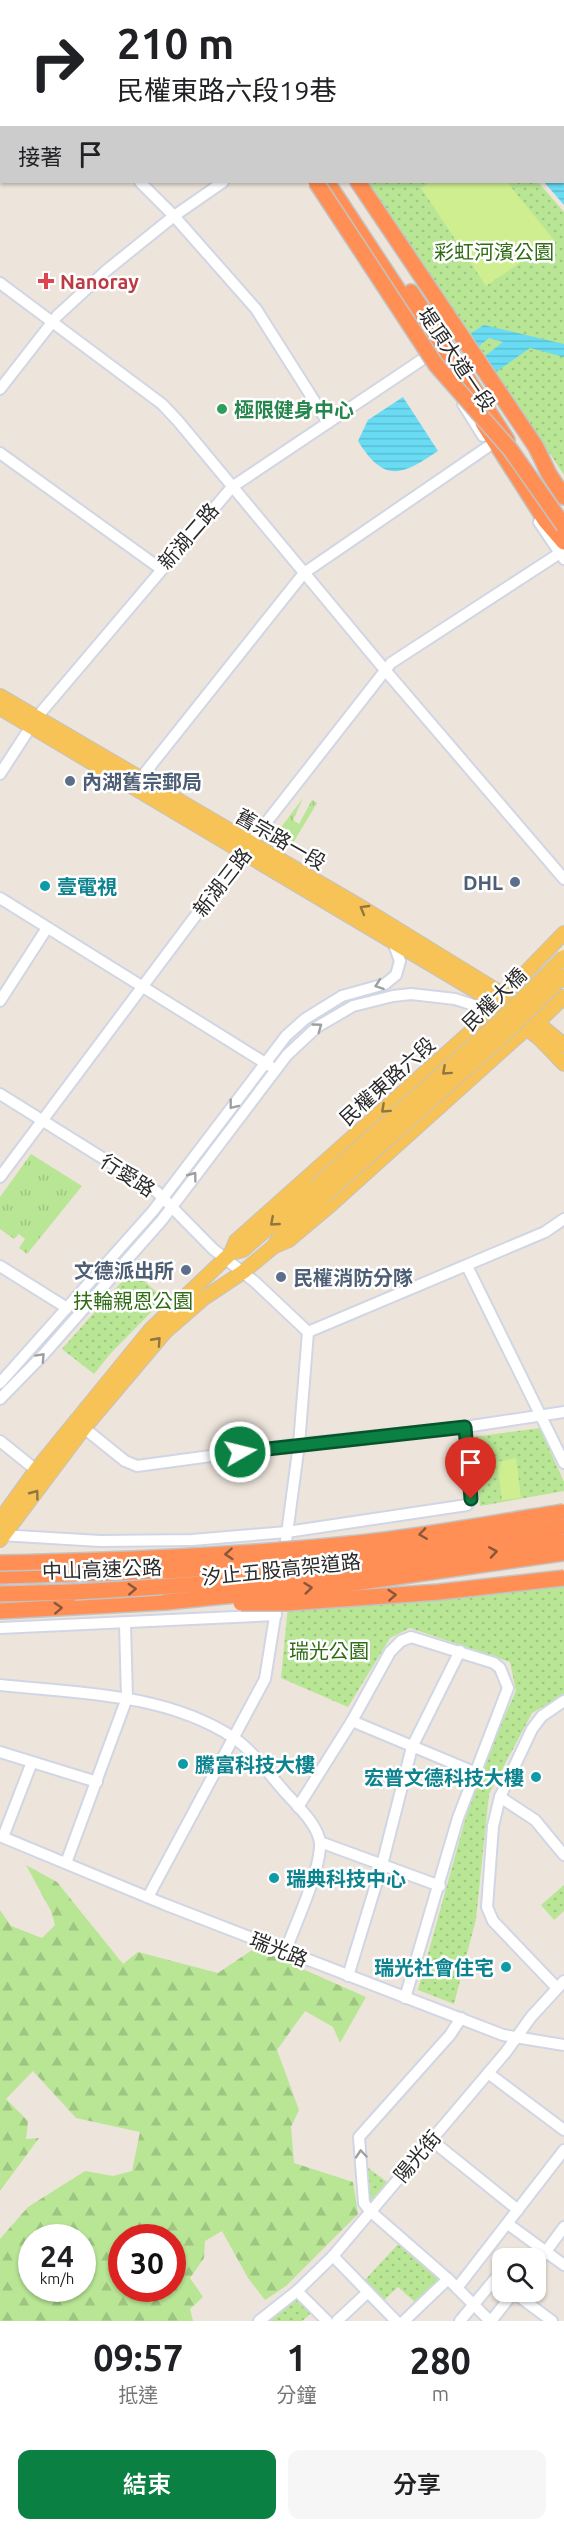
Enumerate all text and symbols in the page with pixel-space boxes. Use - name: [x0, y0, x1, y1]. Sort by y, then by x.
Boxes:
- text: 210 m: [117, 20, 234, 67]
- icon: right: [18, 24, 96, 102]
- text: 民權東路六段19巷: [117, 75, 336, 105]
- icon: arrive: [74, 138, 107, 171]
- text: 接著: [18, 144, 62, 169]
- park label: 彩虹河濱公園: [434, 240, 554, 263]
- place label: Nanoray: [60, 270, 139, 293]
- marker: Nanoray: [37, 272, 55, 290]
- street label: 堤頂大道一段: [414, 303, 500, 415]
- place label: 極限健身中心: [234, 398, 354, 421]
- marker: 極限健身中心: [215, 402, 229, 416]
- street label: 新湖二路: [153, 498, 223, 574]
- place label: 內湖舊宗郵局: [82, 770, 202, 793]
- marker: 內湖舊宗郵局: [63, 774, 77, 788]
- street label: 舊宗路一段: [232, 804, 330, 874]
- street label: 新湖三路: [188, 843, 256, 921]
- place label: DHL: [463, 871, 503, 894]
- place label: 壹電視: [57, 875, 117, 898]
- marker: DHL: [508, 875, 522, 889]
- marker: 壹電視: [38, 879, 52, 893]
- one-way arrow: [360, 905, 370, 917]
- street label: 民權大橋: [457, 963, 531, 1035]
- one-way arrow: [374, 978, 384, 991]
- one-way arrow: [311, 1023, 322, 1034]
- street label: 民權東路六段: [335, 1032, 439, 1130]
- one-way arrow: [442, 1064, 453, 1075]
- one-way arrow: [229, 1099, 240, 1110]
- one-way arrow: [381, 1102, 392, 1113]
- street label: 行愛路: [97, 1149, 159, 1201]
- one-way arrow: [186, 1172, 197, 1183]
- one-way arrow: [270, 1215, 281, 1226]
- place label: 文德派出所: [74, 1259, 174, 1282]
- marker: 文德派出所: [179, 1263, 193, 1277]
- place label: 民權消防分隊: [293, 1266, 413, 1289]
- marker: 民權消防分隊: [274, 1270, 288, 1284]
- park label: 扶輪親恩公園: [73, 1289, 193, 1312]
- one-way arrow: [150, 1338, 161, 1348]
- one-way arrow: [34, 1353, 45, 1364]
- position arrow: [208, 1420, 272, 1484]
- pin: [445, 1437, 496, 1499]
- icon: arrive: [454, 1446, 487, 1479]
- one-way arrow: [28, 1489, 39, 1500]
- one-way arrow: [419, 1527, 428, 1540]
- one-way arrow: [225, 1547, 234, 1560]
- one-way arrow: [489, 1547, 498, 1559]
- street label: 汐止五股高架道路: [200, 1549, 362, 1589]
- street label: 中山高速公路: [42, 1555, 162, 1583]
- one-way arrow: [303, 1582, 312, 1595]
- one-way arrow: [128, 1583, 137, 1596]
- one-way arrow: [387, 1589, 396, 1602]
- one-way arrow: [54, 1601, 63, 1614]
- park label: 瑞光公園: [289, 1639, 369, 1662]
- place label: 騰富科技大樓: [195, 1753, 315, 1776]
- marker: 騰富科技大樓: [176, 1757, 190, 1771]
- place label: 宏普文德科技大樓: [364, 1766, 524, 1789]
- marker: 宏普文德科技大樓: [529, 1770, 543, 1784]
- place label: 瑞典科技中心: [286, 1867, 406, 1890]
- marker: 瑞典科技中心: [267, 1871, 281, 1885]
- street label: 瑞光路: [247, 1927, 311, 1971]
- place label: 瑞光社會住宅: [374, 1956, 494, 1979]
- marker: 瑞光社會住宅: [499, 1960, 513, 1974]
- street label: 陽光街: [389, 2126, 445, 2186]
- one-way arrow: [354, 2150, 367, 2159]
- speed limit sign: 30: [108, 2224, 186, 2302]
- text: 24: [40, 2239, 74, 2273]
- map controls: [492, 2248, 546, 2302]
- button: search: [492, 2248, 546, 2302]
- text: km/h: [40, 2270, 74, 2287]
- text: 09:57: [93, 2337, 183, 2378]
- text: 1: [286, 2337, 307, 2378]
- text: 280: [410, 2340, 471, 2381]
- text: m: [432, 2382, 449, 2405]
- text: 抵達: [118, 2383, 158, 2406]
- text: 分鐘: [277, 2383, 317, 2406]
- button: 結束: [18, 2450, 276, 2519]
- button: 分享: [288, 2450, 546, 2519]

